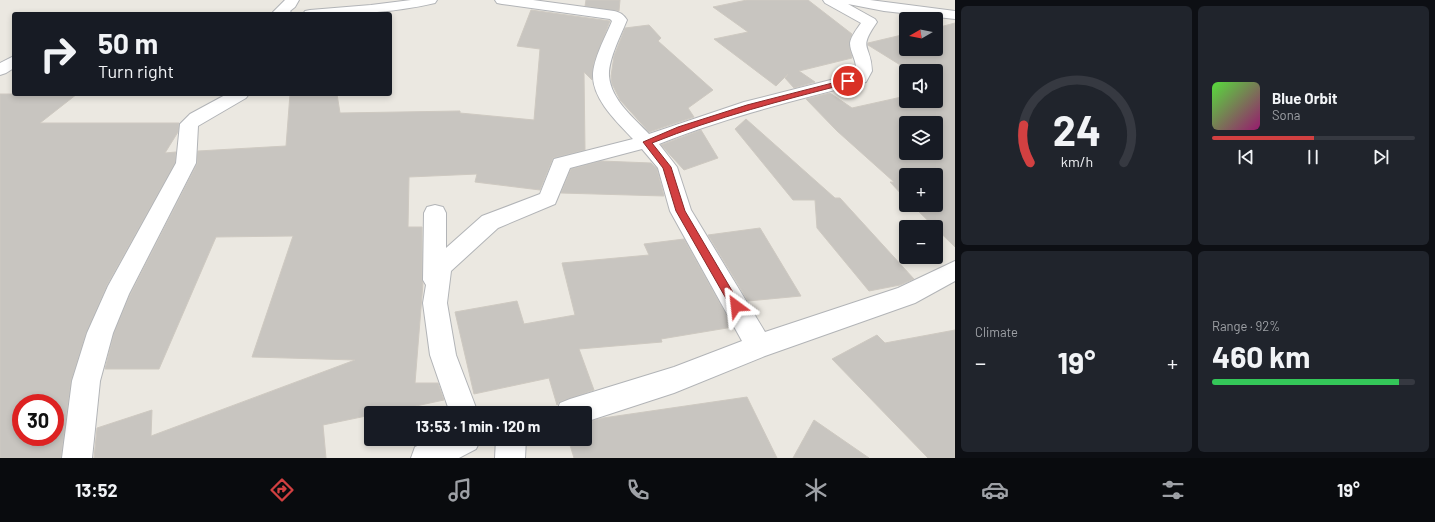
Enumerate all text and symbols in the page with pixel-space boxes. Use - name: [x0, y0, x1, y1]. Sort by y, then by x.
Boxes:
- north arrow: [899, 12, 943, 56]
- map controls: [899, 12, 943, 264]
- text: 50 m: [98, 26, 158, 60]
- icon: right: [32, 28, 84, 80]
- text: Turn right: [98, 60, 174, 82]
- pin: [831, 64, 865, 98]
- button: sound: [899, 64, 943, 108]
- icon: arrive: [837, 70, 859, 92]
- text: Blue Orbit: [1272, 89, 1337, 107]
- text: 24: [1052, 104, 1101, 154]
- text: Sona: [1272, 107, 1300, 123]
- button: layers: [899, 116, 943, 160]
- icon: previous: [1235, 146, 1257, 168]
- icon: pause: [1302, 146, 1324, 168]
- icon: next: [1370, 146, 1392, 168]
- text: km/h: [1060, 153, 1093, 170]
- button: +: [899, 168, 943, 212]
- button: −: [899, 220, 943, 264]
- position arrow: [715, 285, 757, 327]
- text: Range · 92%: [1212, 318, 1280, 334]
- text: Climate: [975, 324, 1018, 340]
- text: 460 km: [1212, 338, 1310, 374]
- text: 19°: [1058, 344, 1095, 380]
- text: −: [975, 349, 986, 375]
- text: +: [1167, 349, 1178, 375]
- speed limit sign: 30: [12, 394, 64, 446]
- text: 13:53 · 1 min · 120 m: [416, 417, 540, 435]
- icon: directions: [268, 476, 296, 504]
- icon: music: [446, 476, 474, 504]
- icon: phone: [624, 476, 652, 504]
- icon: climate: [802, 476, 830, 504]
- icon: car: [981, 476, 1009, 504]
- icon: filters: [1159, 476, 1187, 504]
- text: 13:52: [75, 479, 118, 501]
- text: 19°: [1337, 479, 1360, 501]

